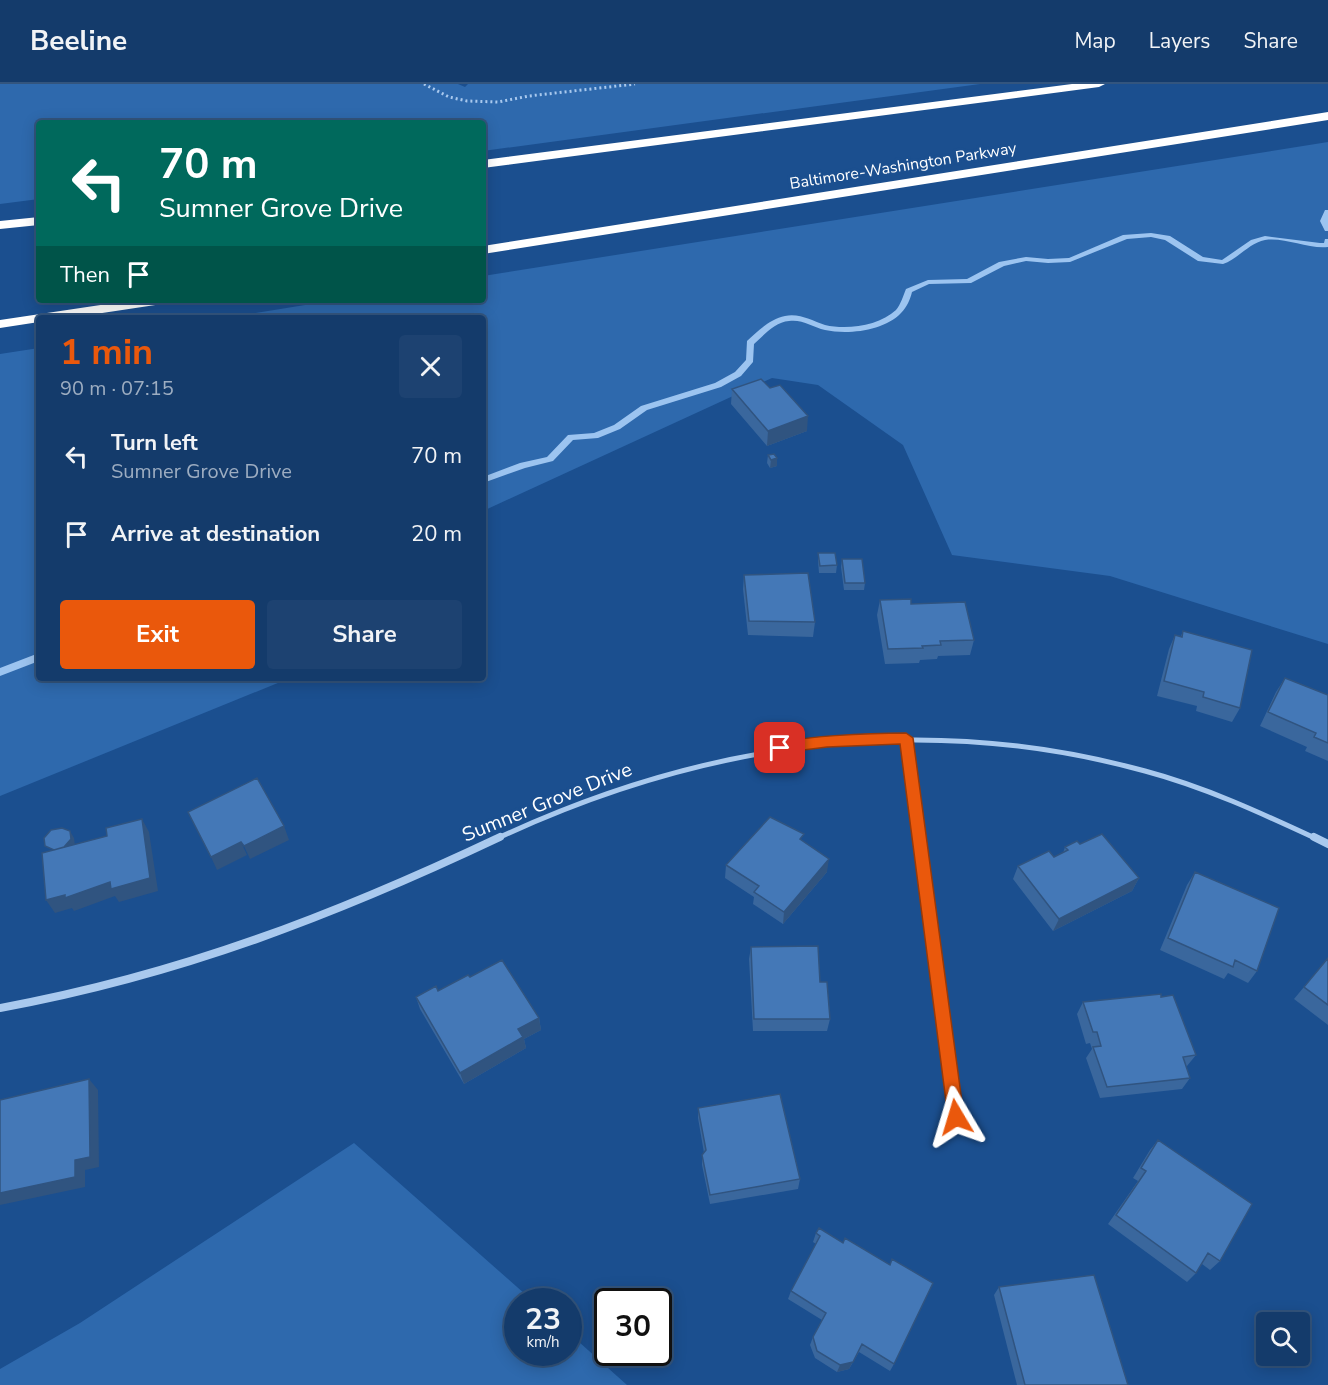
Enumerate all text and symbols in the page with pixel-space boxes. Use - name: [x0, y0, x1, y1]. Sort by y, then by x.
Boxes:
- text: Beeline: [30, 22, 127, 60]
- text: Map: [1074, 27, 1116, 55]
- text: Layers: [1149, 27, 1210, 55]
- text: Share: [1243, 27, 1298, 55]
- text: 70 m: [159, 136, 258, 193]
- street label: Baltimore-Washington Parkway: [788, 137, 1019, 195]
- icon: left: [60, 144, 138, 222]
- text: Sumner Grove Drive: [159, 190, 403, 227]
- icon: arrive: [122, 258, 155, 291]
- text: Then: [60, 260, 110, 290]
- text: 1 min: [60, 328, 153, 377]
- button: close: [399, 335, 462, 398]
- text: 90 m · 07:15: [60, 375, 174, 402]
- text: Turn left: [111, 428, 198, 458]
- icon: left: [60, 440, 93, 473]
- text: 70 m: [411, 441, 462, 471]
- text: Sumner Grove Drive: [111, 458, 292, 485]
- icon: arrive: [60, 518, 93, 551]
- text: Arrive at destination: [111, 519, 320, 549]
- text: 20 m: [411, 519, 462, 549]
- button: Exit: [60, 600, 255, 669]
- button: Share: [267, 600, 462, 669]
- pin: [754, 722, 805, 773]
- icon: arrive: [763, 731, 796, 764]
- street label: Sumner Grove Drive: [458, 756, 636, 848]
- position arrow: [924, 1085, 988, 1149]
- speed limit sign: 30: [594, 1288, 672, 1366]
- text: 23: [525, 1299, 561, 1340]
- map controls: [1256, 1312, 1310, 1366]
- button: search: [1256, 1312, 1310, 1366]
- text: km/h: [526, 1332, 560, 1352]

